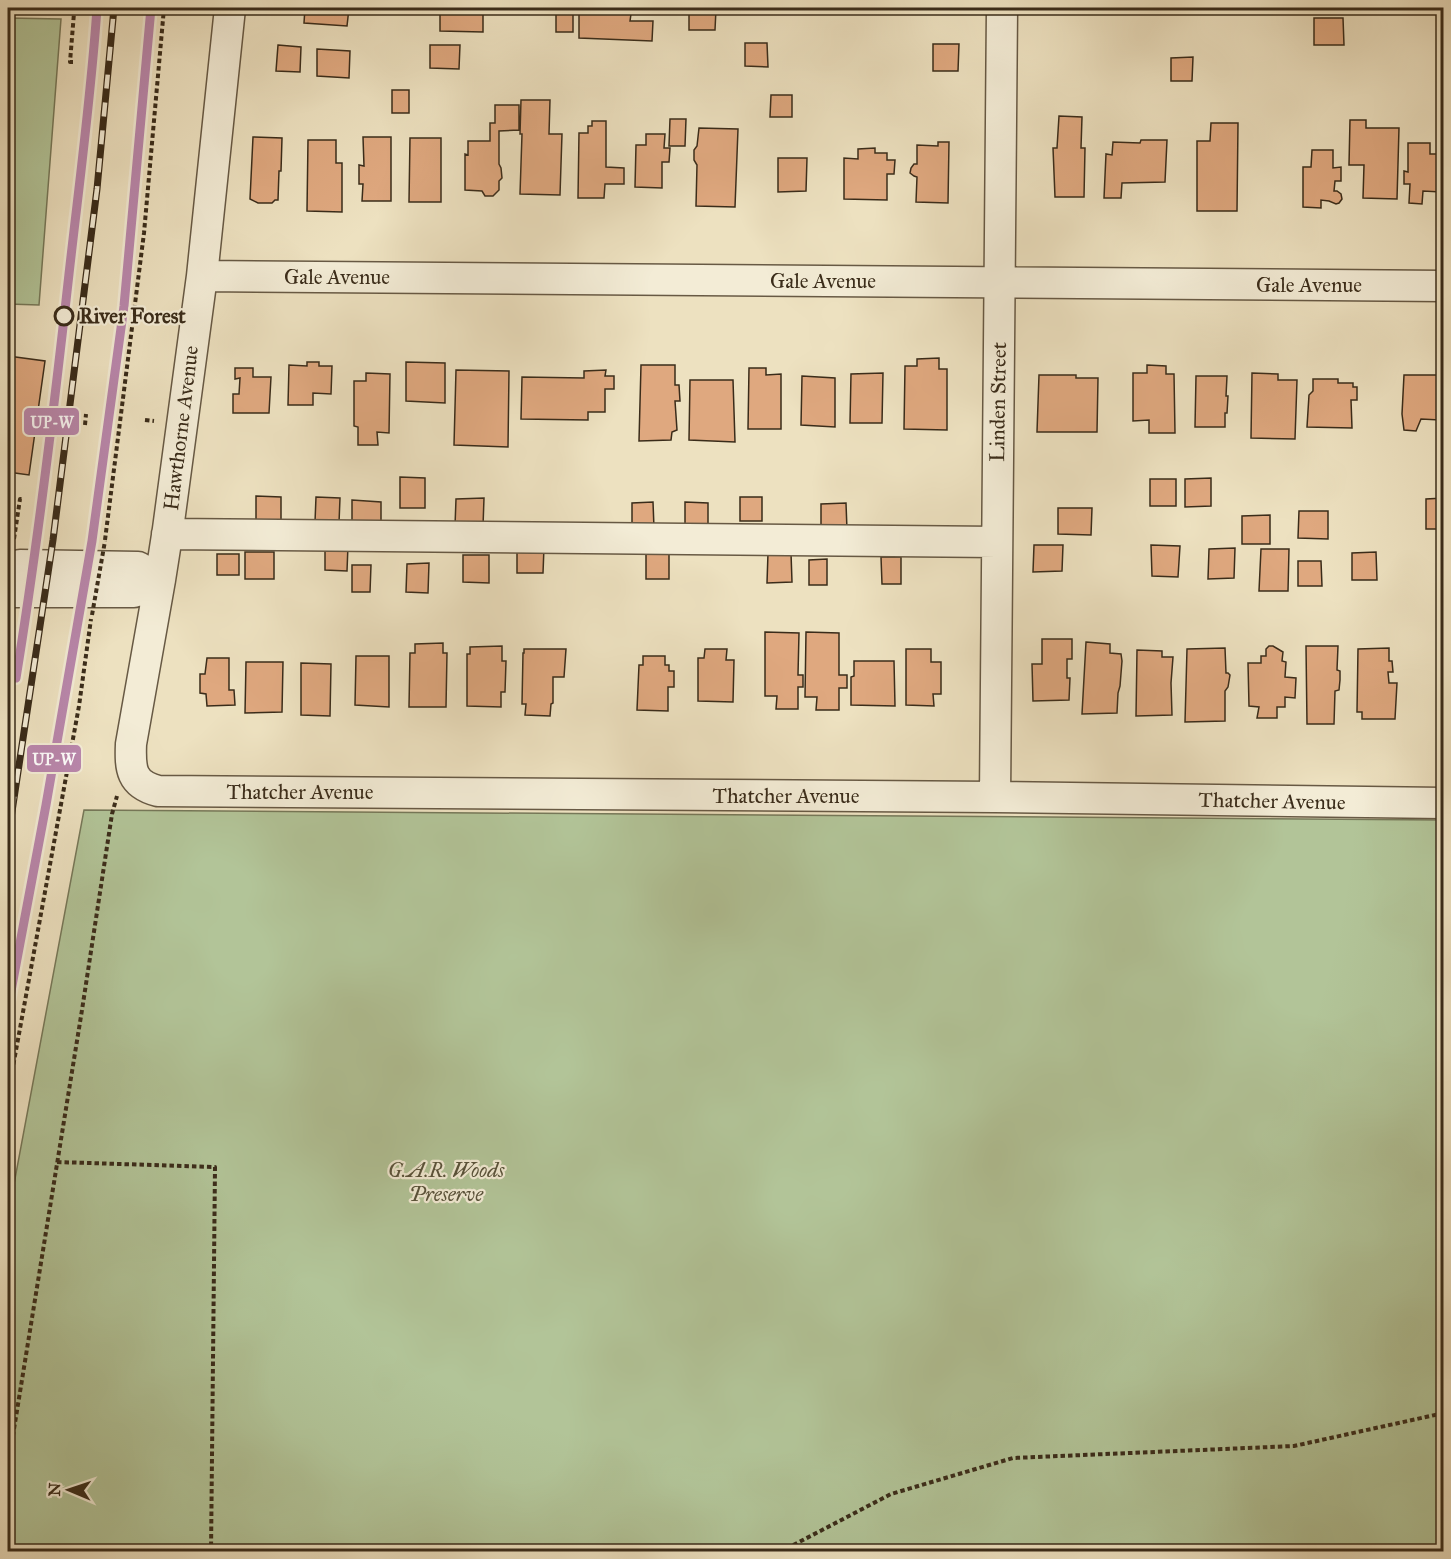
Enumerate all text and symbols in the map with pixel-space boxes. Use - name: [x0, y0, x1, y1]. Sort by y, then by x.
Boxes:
- street label: Gale Avenue: [284, 264, 390, 290]
- street label: Gale Avenue: [770, 268, 876, 294]
- street label: Gale Avenue: [1256, 272, 1362, 298]
- place label: River Forest: [79, 303, 186, 329]
- marker: River Forest: [54, 306, 74, 326]
- street label: Linden Street: [984, 341, 1012, 462]
- street label: Hawthorne Avenue: [158, 344, 204, 512]
- line badge: UP-W: [23, 407, 80, 436]
- text: UP-W: [30, 413, 75, 432]
- line badge: UP-W: [26, 744, 82, 773]
- text: UP-W: [32, 750, 77, 769]
- street label: Thatcher Avenue: [226, 779, 374, 805]
- street label: Thatcher Avenue: [712, 783, 860, 809]
- street label: Thatcher Avenue: [1198, 787, 1346, 815]
- park label: G.A.R. Woods Preserve: [388, 1157, 505, 1207]
- north arrow: [39, 1460, 99, 1520]
- text: N: [45, 1482, 64, 1497]

